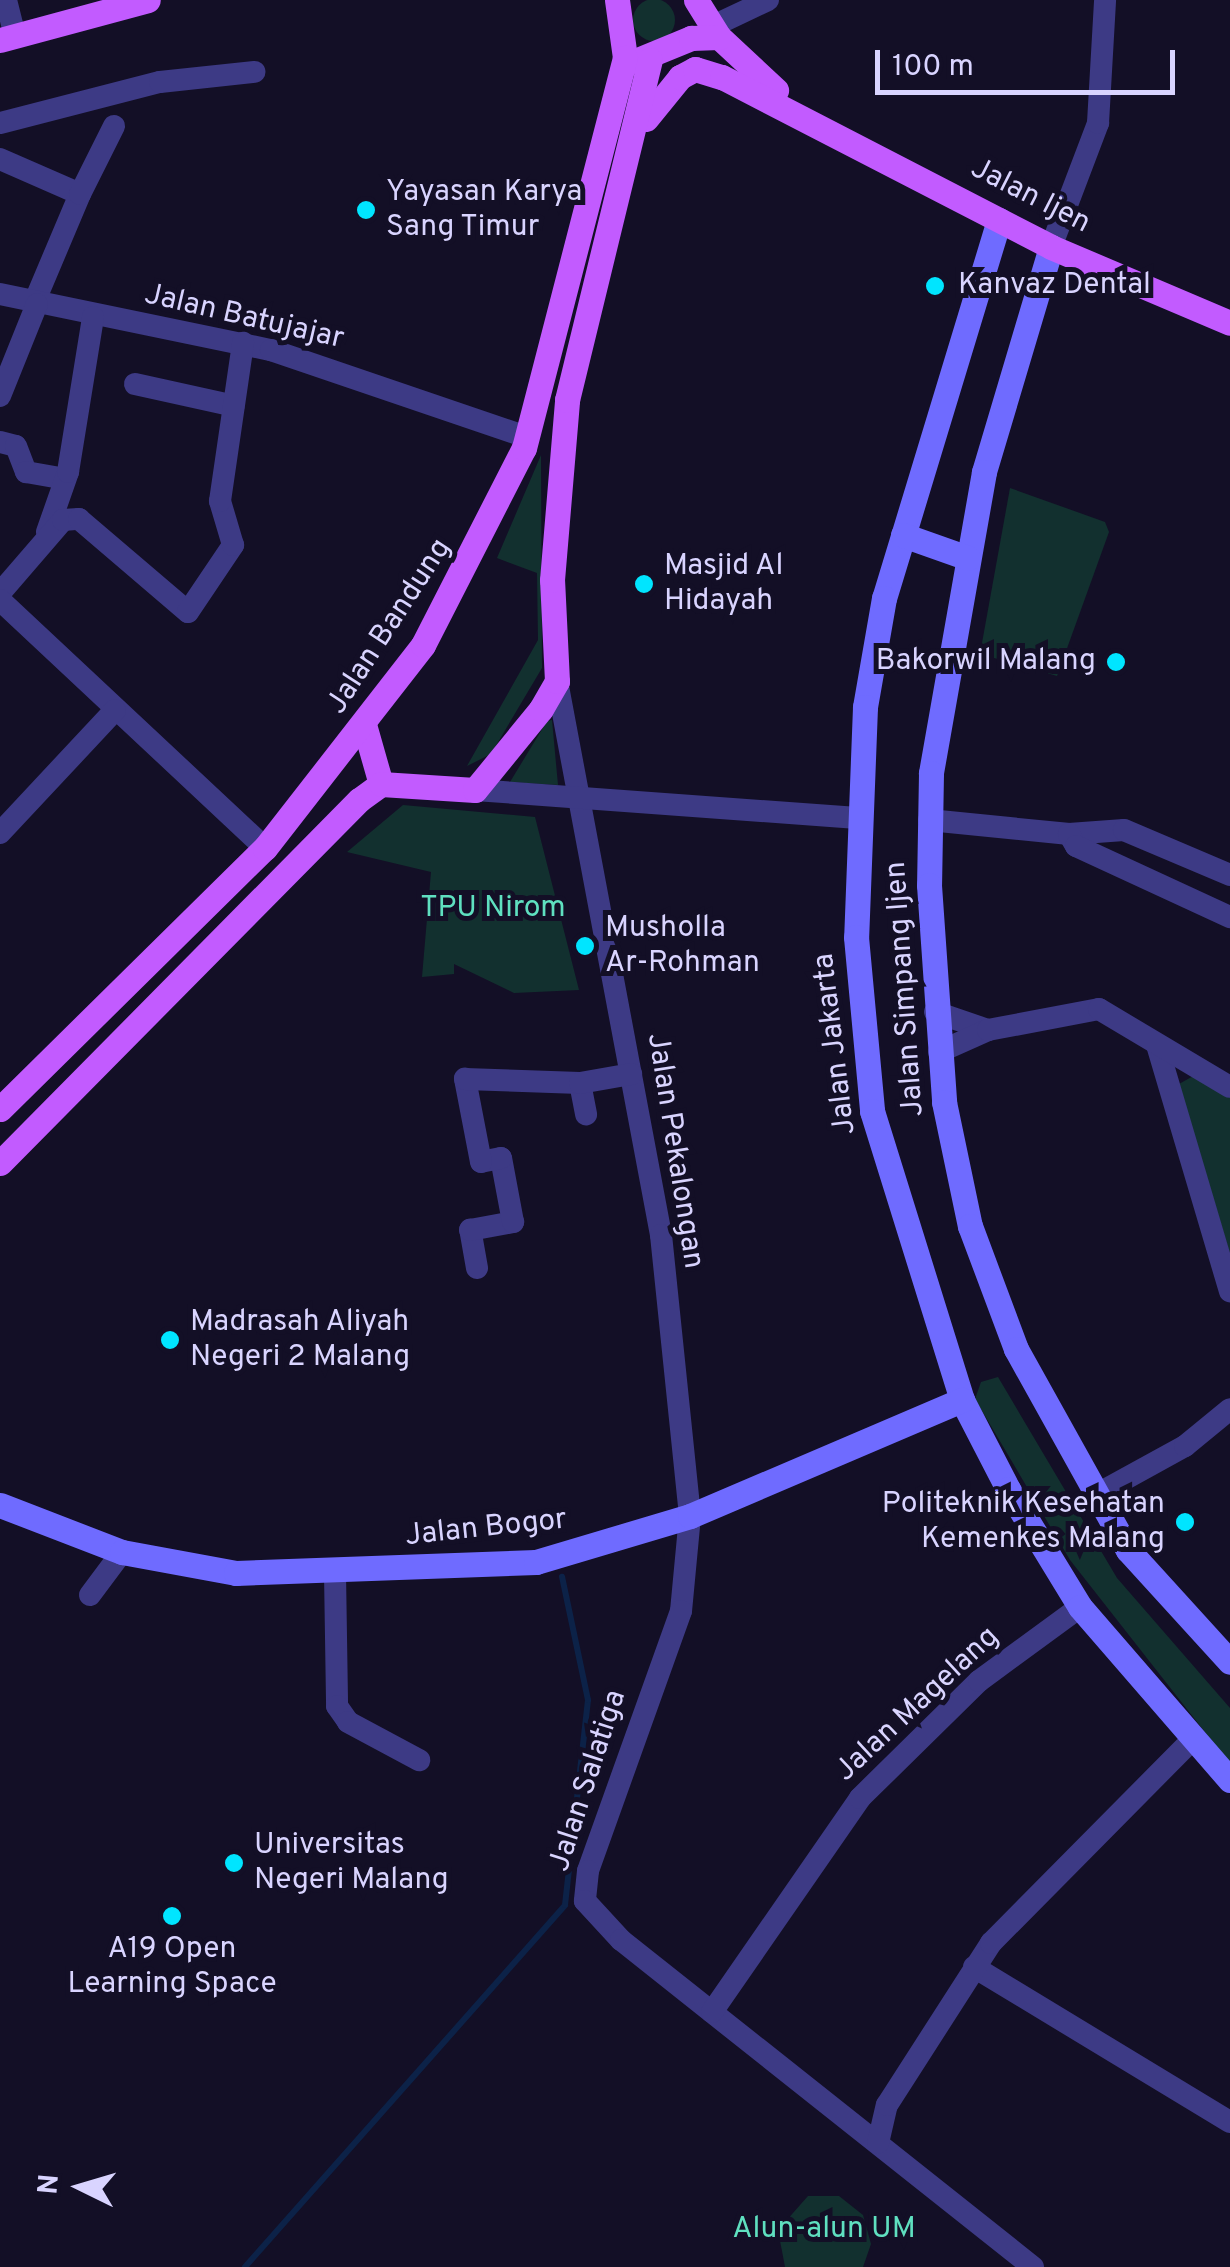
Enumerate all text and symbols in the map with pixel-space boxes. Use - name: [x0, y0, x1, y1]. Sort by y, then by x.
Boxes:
- scale bar: [880, 30, 1180, 92]
- text: 100 m: [892, 49, 974, 86]
- street label: Jalan Ijen: [964, 152, 1096, 242]
- place label: Yayasan Karya Sang Timur: [386, 175, 582, 246]
- marker: Yayasan Karya Sang Timur: [355, 199, 377, 221]
- place label: Kanvaz Dental: [958, 268, 1151, 304]
- marker: Kanvaz Dental: [922, 273, 948, 299]
- street label: Jalan Batujajar: [141, 278, 347, 358]
- street label: Jalan Bandung: [320, 533, 460, 721]
- place label: Masjid Al Hidayah: [664, 549, 784, 620]
- marker: Masjid Al Hidayah: [633, 573, 655, 595]
- place label: Bakorwil Malang: [876, 644, 1096, 680]
- marker: Bakorwil Malang: [1105, 651, 1127, 673]
- street label: Jalan Simpang Ijen: [879, 860, 933, 1118]
- park label: TPU Nirom: [420, 891, 566, 927]
- place label: Musholla Ar-Rohman: [605, 911, 760, 982]
- marker: Musholla Ar-Rohman: [574, 935, 596, 957]
- street label: Jalan Jakarta: [807, 951, 865, 1137]
- street label: Jalan Pekalongan: [638, 1031, 710, 1271]
- place label: Madrasah Aliyah Negeri 2 Malang: [190, 1305, 410, 1376]
- marker: Madrasah Aliyah Negeri 2 Malang: [159, 1329, 181, 1351]
- place label: Politeknik Kesehatan Kemenkes Malang: [882, 1487, 1165, 1558]
- street label: Jalan Bogor: [403, 1503, 569, 1555]
- marker: Politeknik Kesehatan Kemenkes Malang: [1174, 1511, 1196, 1533]
- street label: Jalan Magelang: [829, 1620, 1007, 1790]
- street label: Jalan Salatiga: [543, 1686, 635, 1876]
- place label: Universitas Negeri Malang: [254, 1828, 449, 1898]
- marker: Universitas Negeri Malang: [223, 1852, 245, 1874]
- marker: A19 Open Learning Space: [161, 1905, 183, 1927]
- place label: A19 Open Learning Space: [67, 1932, 277, 2002]
- north arrow: [30, 2137, 130, 2237]
- text: N: [31, 2173, 69, 2196]
- park label: Alun-alun UM: [732, 2212, 916, 2248]

